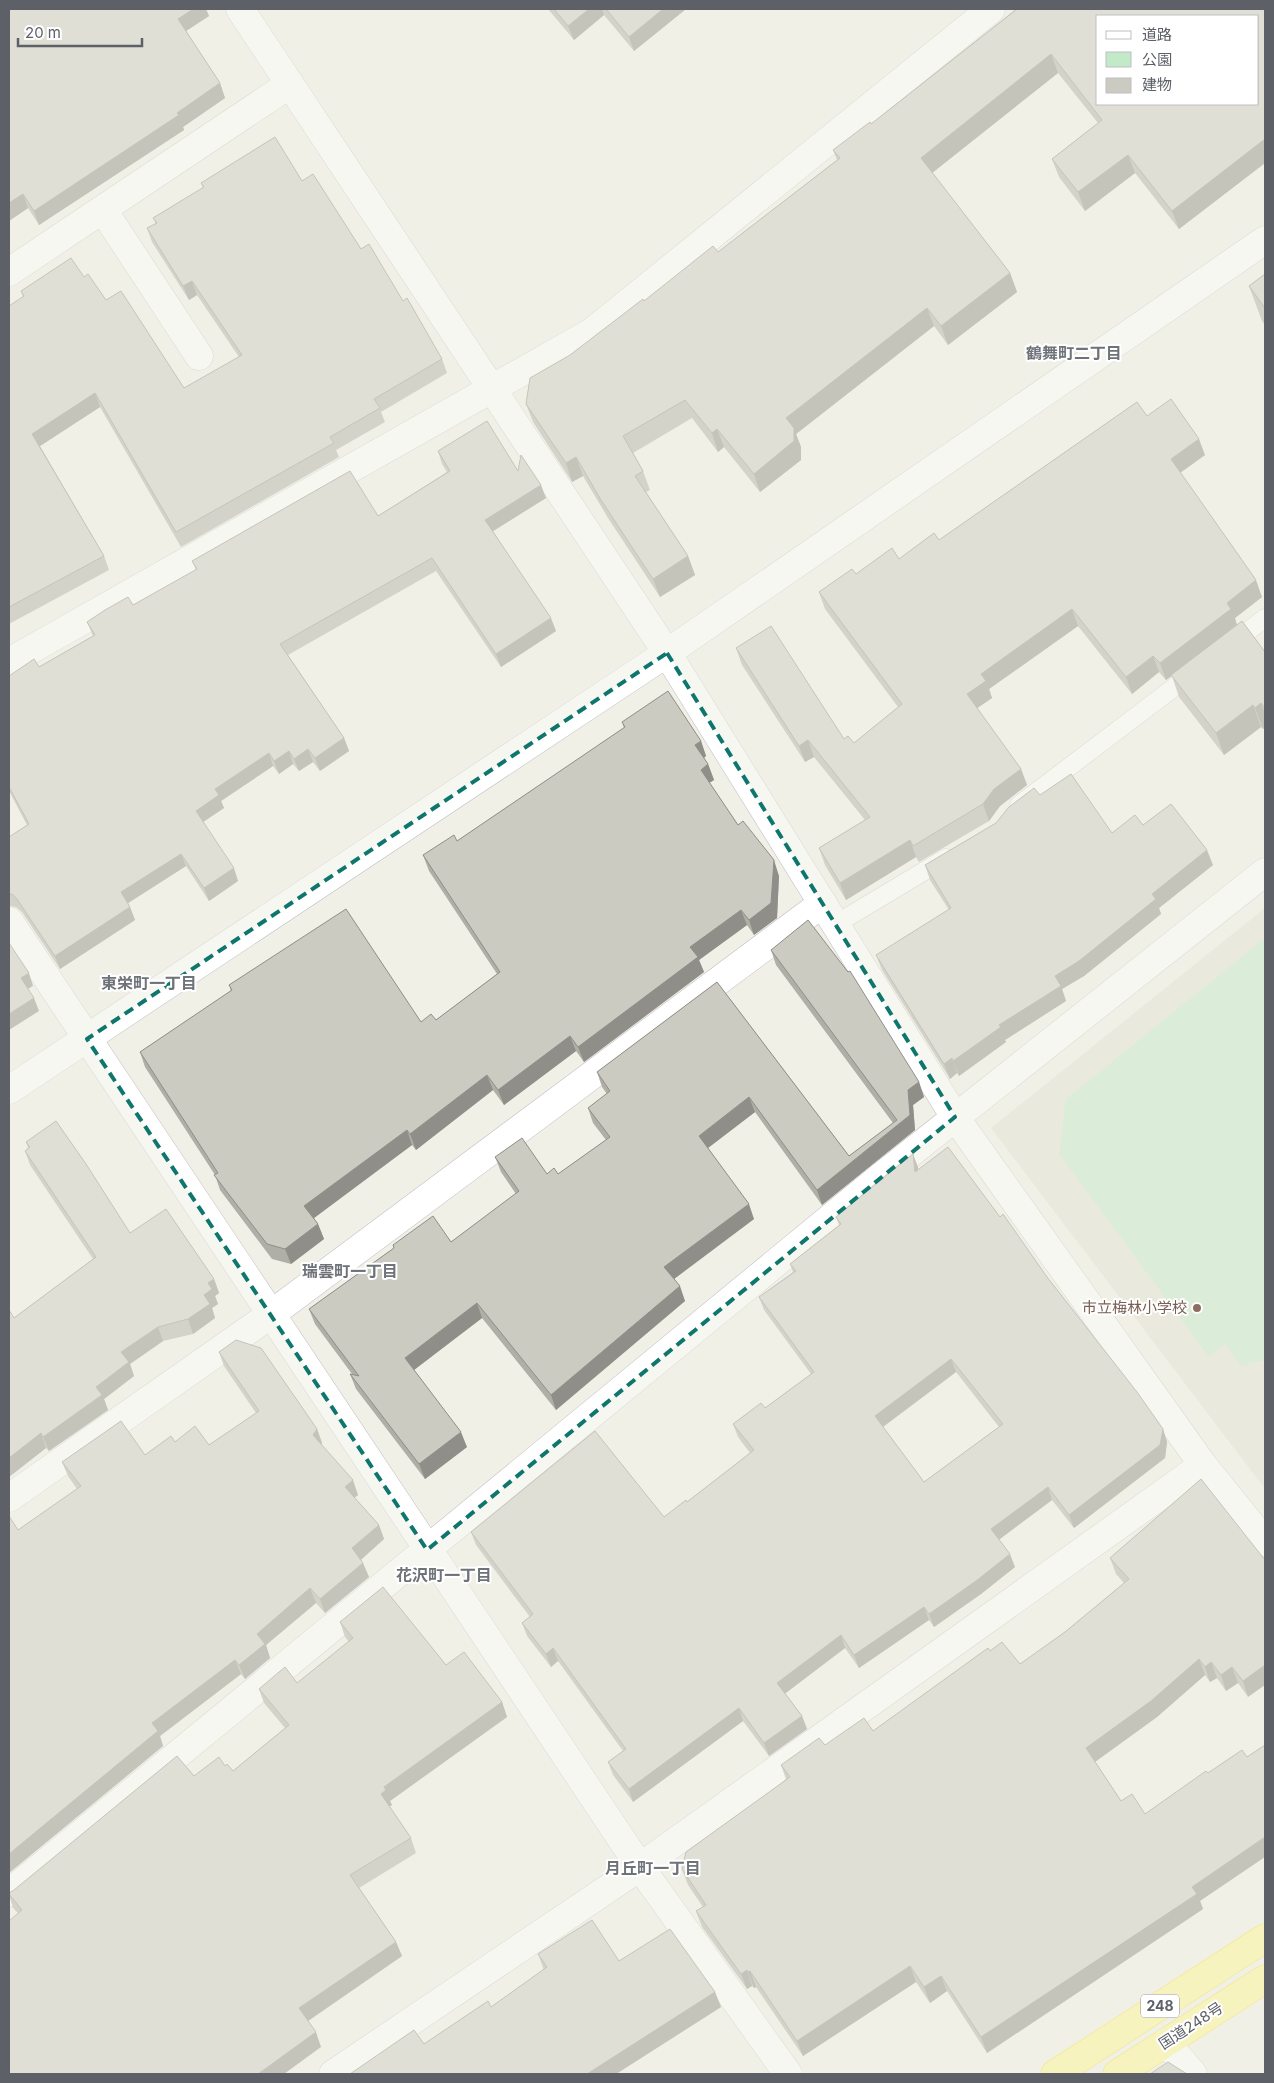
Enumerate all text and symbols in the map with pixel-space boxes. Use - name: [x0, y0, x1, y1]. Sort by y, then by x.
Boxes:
- scale bar: [18, 15, 141, 47]
- legend: [1096, 15, 1259, 105]
- text: 20 m: [25, 23, 61, 42]
- text: 道路: [1142, 25, 1172, 44]
- text: 公園: [1142, 50, 1172, 69]
- text: 建物: [1142, 75, 1172, 94]
- district label: 鶴舞町二丁目: [1026, 343, 1122, 363]
- district label: 東栄町一丁目: [101, 973, 197, 993]
- district label: 瑞雲町一丁目: [302, 1261, 398, 1281]
- place label: 市立梅林小学校: [1082, 1298, 1187, 1317]
- marker: 市立梅林小学校: [1191, 1302, 1203, 1314]
- district label: 花沢町一丁目: [396, 1565, 492, 1585]
- district label: 月丘町一丁目: [605, 1858, 701, 1878]
- road number: 248: [1141, 1994, 1179, 2018]
- street label: 国道248号: [1155, 1998, 1226, 2053]

